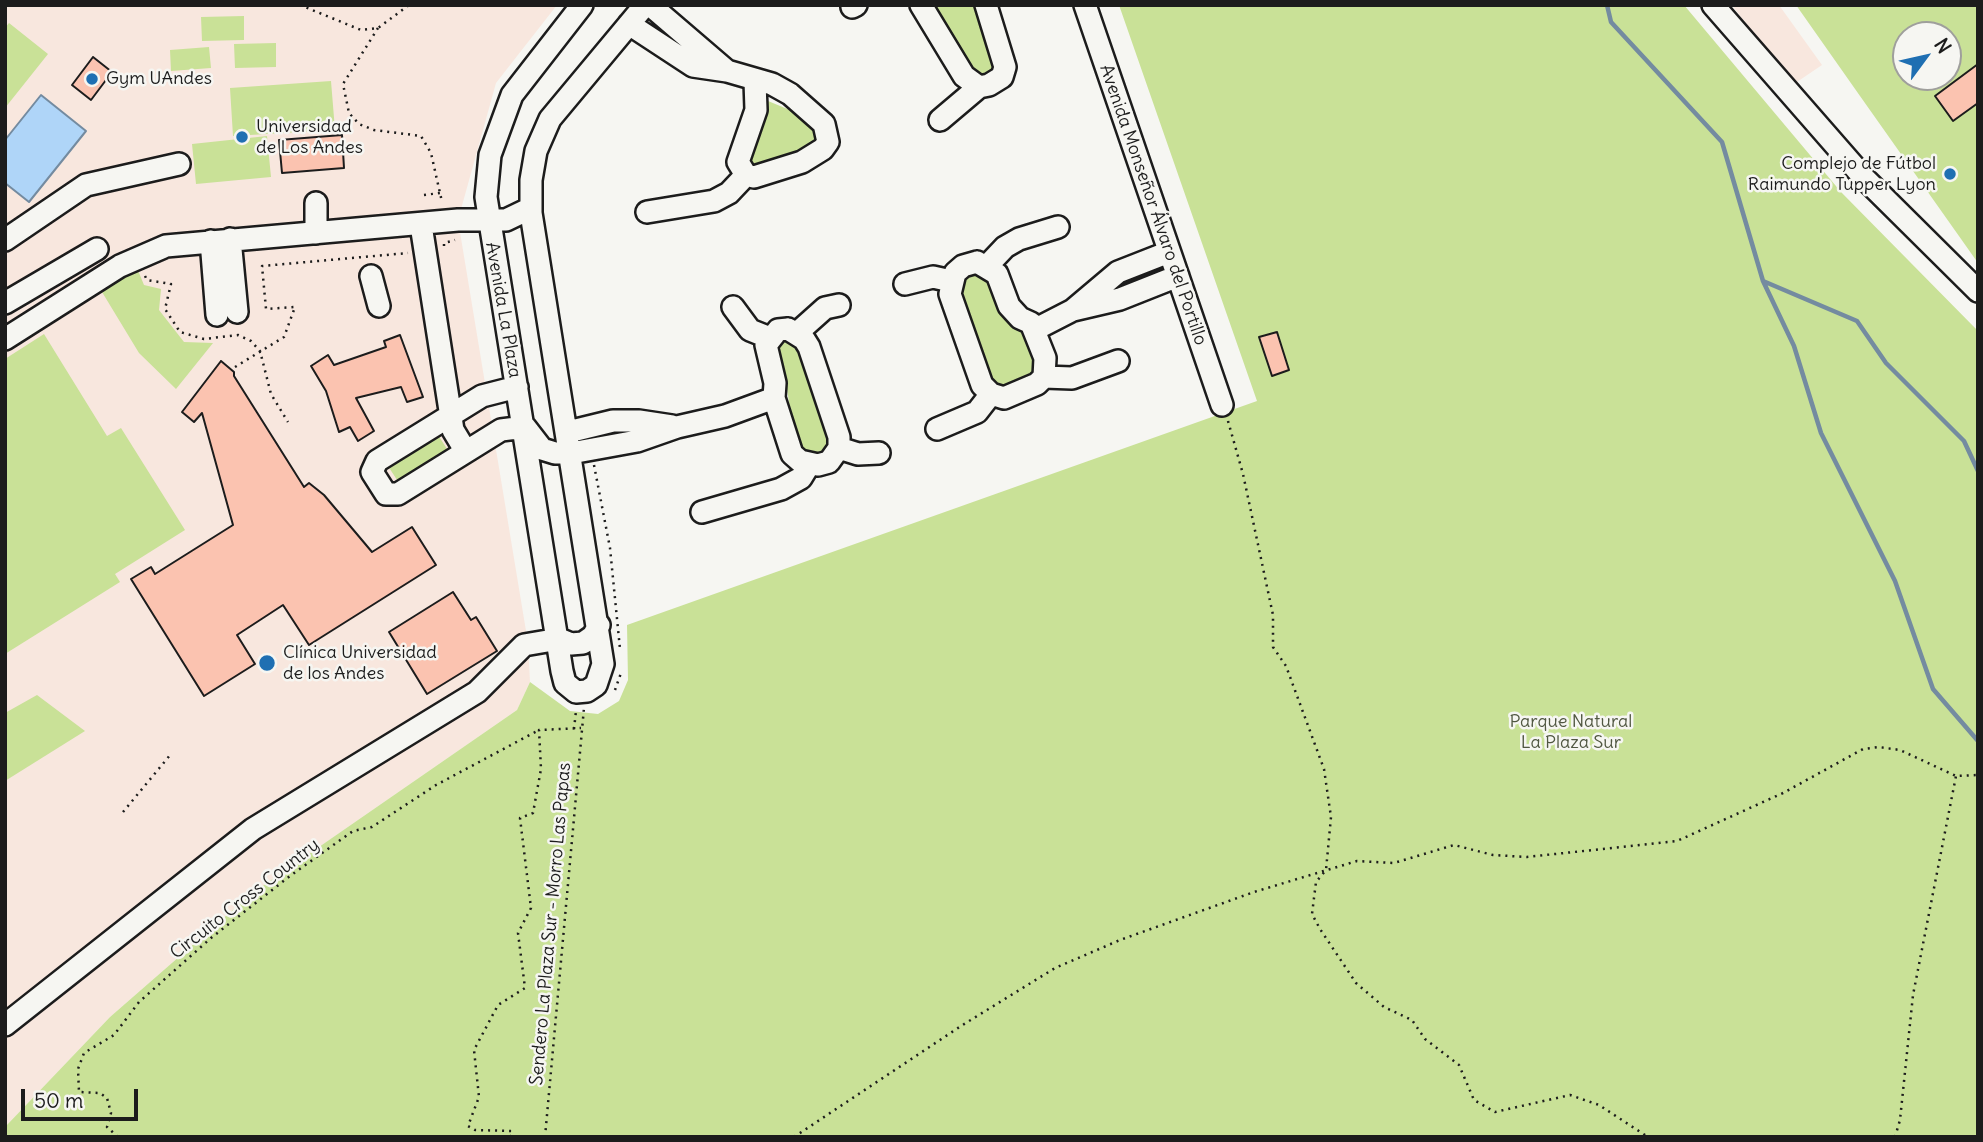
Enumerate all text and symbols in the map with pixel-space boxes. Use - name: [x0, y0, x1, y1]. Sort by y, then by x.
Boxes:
- north arrow: [1892, 21, 1962, 91]
- text: N: [1929, 34, 1957, 58]
- street label: Avenida Monseñor Álvaro del Portillo: [1095, 62, 1211, 348]
- place label: Gym UAndes: [106, 68, 212, 90]
- marker: Gym UAndes: [84, 71, 100, 87]
- place label: Universidad de Los Andes: [256, 116, 363, 158]
- marker: Universidad de Los Andes: [234, 129, 250, 145]
- place label: Complejo de Fútbol Raimundo Tupper Lyon: [1748, 153, 1936, 196]
- marker: Complejo de Fútbol Raimundo Tupper Lyon: [1942, 166, 1958, 182]
- street label: Avenida La Plaza: [480, 240, 526, 380]
- place label: Clínica Universidad de los Andes: [283, 642, 437, 684]
- marker: Clínica Universidad de los Andes: [257, 653, 277, 673]
- park label: Parque Natural La Plaza Sur: [1510, 711, 1632, 754]
- street label: Sendero La Plaza Sur - Morro Las Papas: [526, 762, 576, 1086]
- street label: Circuito Cross Country: [166, 834, 324, 964]
- scale bar: [24, 1076, 142, 1120]
- text: 50 m: [34, 1087, 83, 1114]

